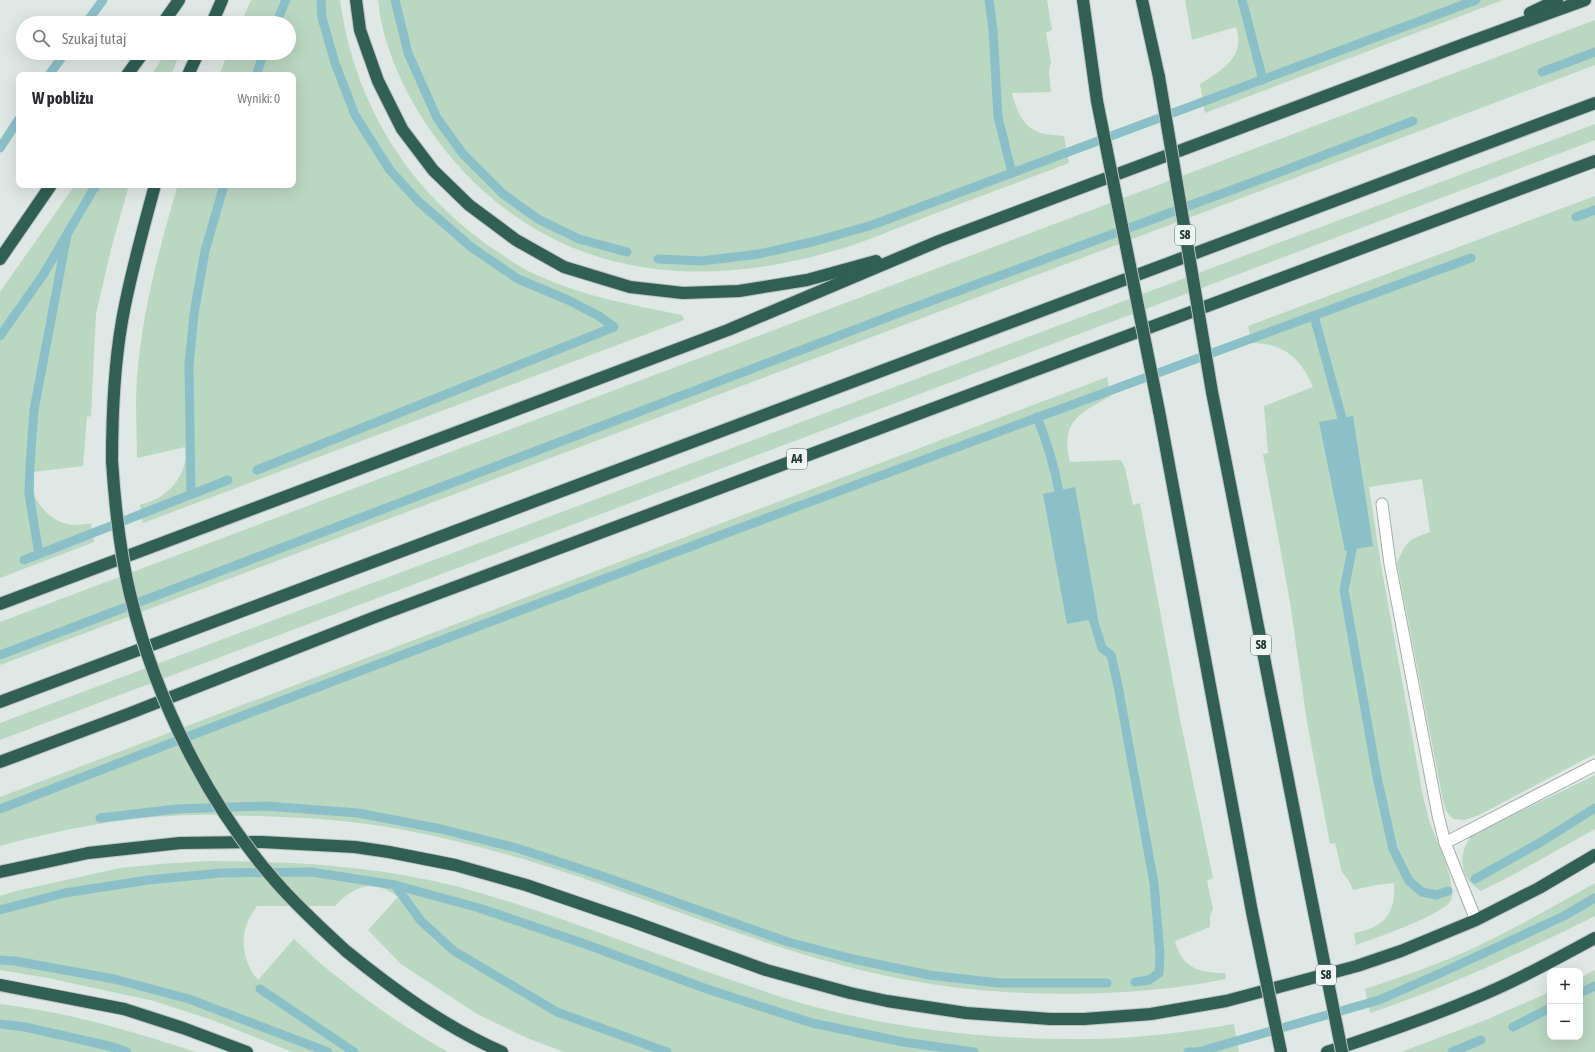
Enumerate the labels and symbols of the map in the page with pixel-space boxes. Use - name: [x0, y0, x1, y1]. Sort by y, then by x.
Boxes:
- road number: S8: [1175, 225, 1195, 245]
- road number: A4: [787, 449, 807, 469]
- road number: S8: [1251, 635, 1271, 655]
- road number: S8: [1316, 965, 1336, 985]

